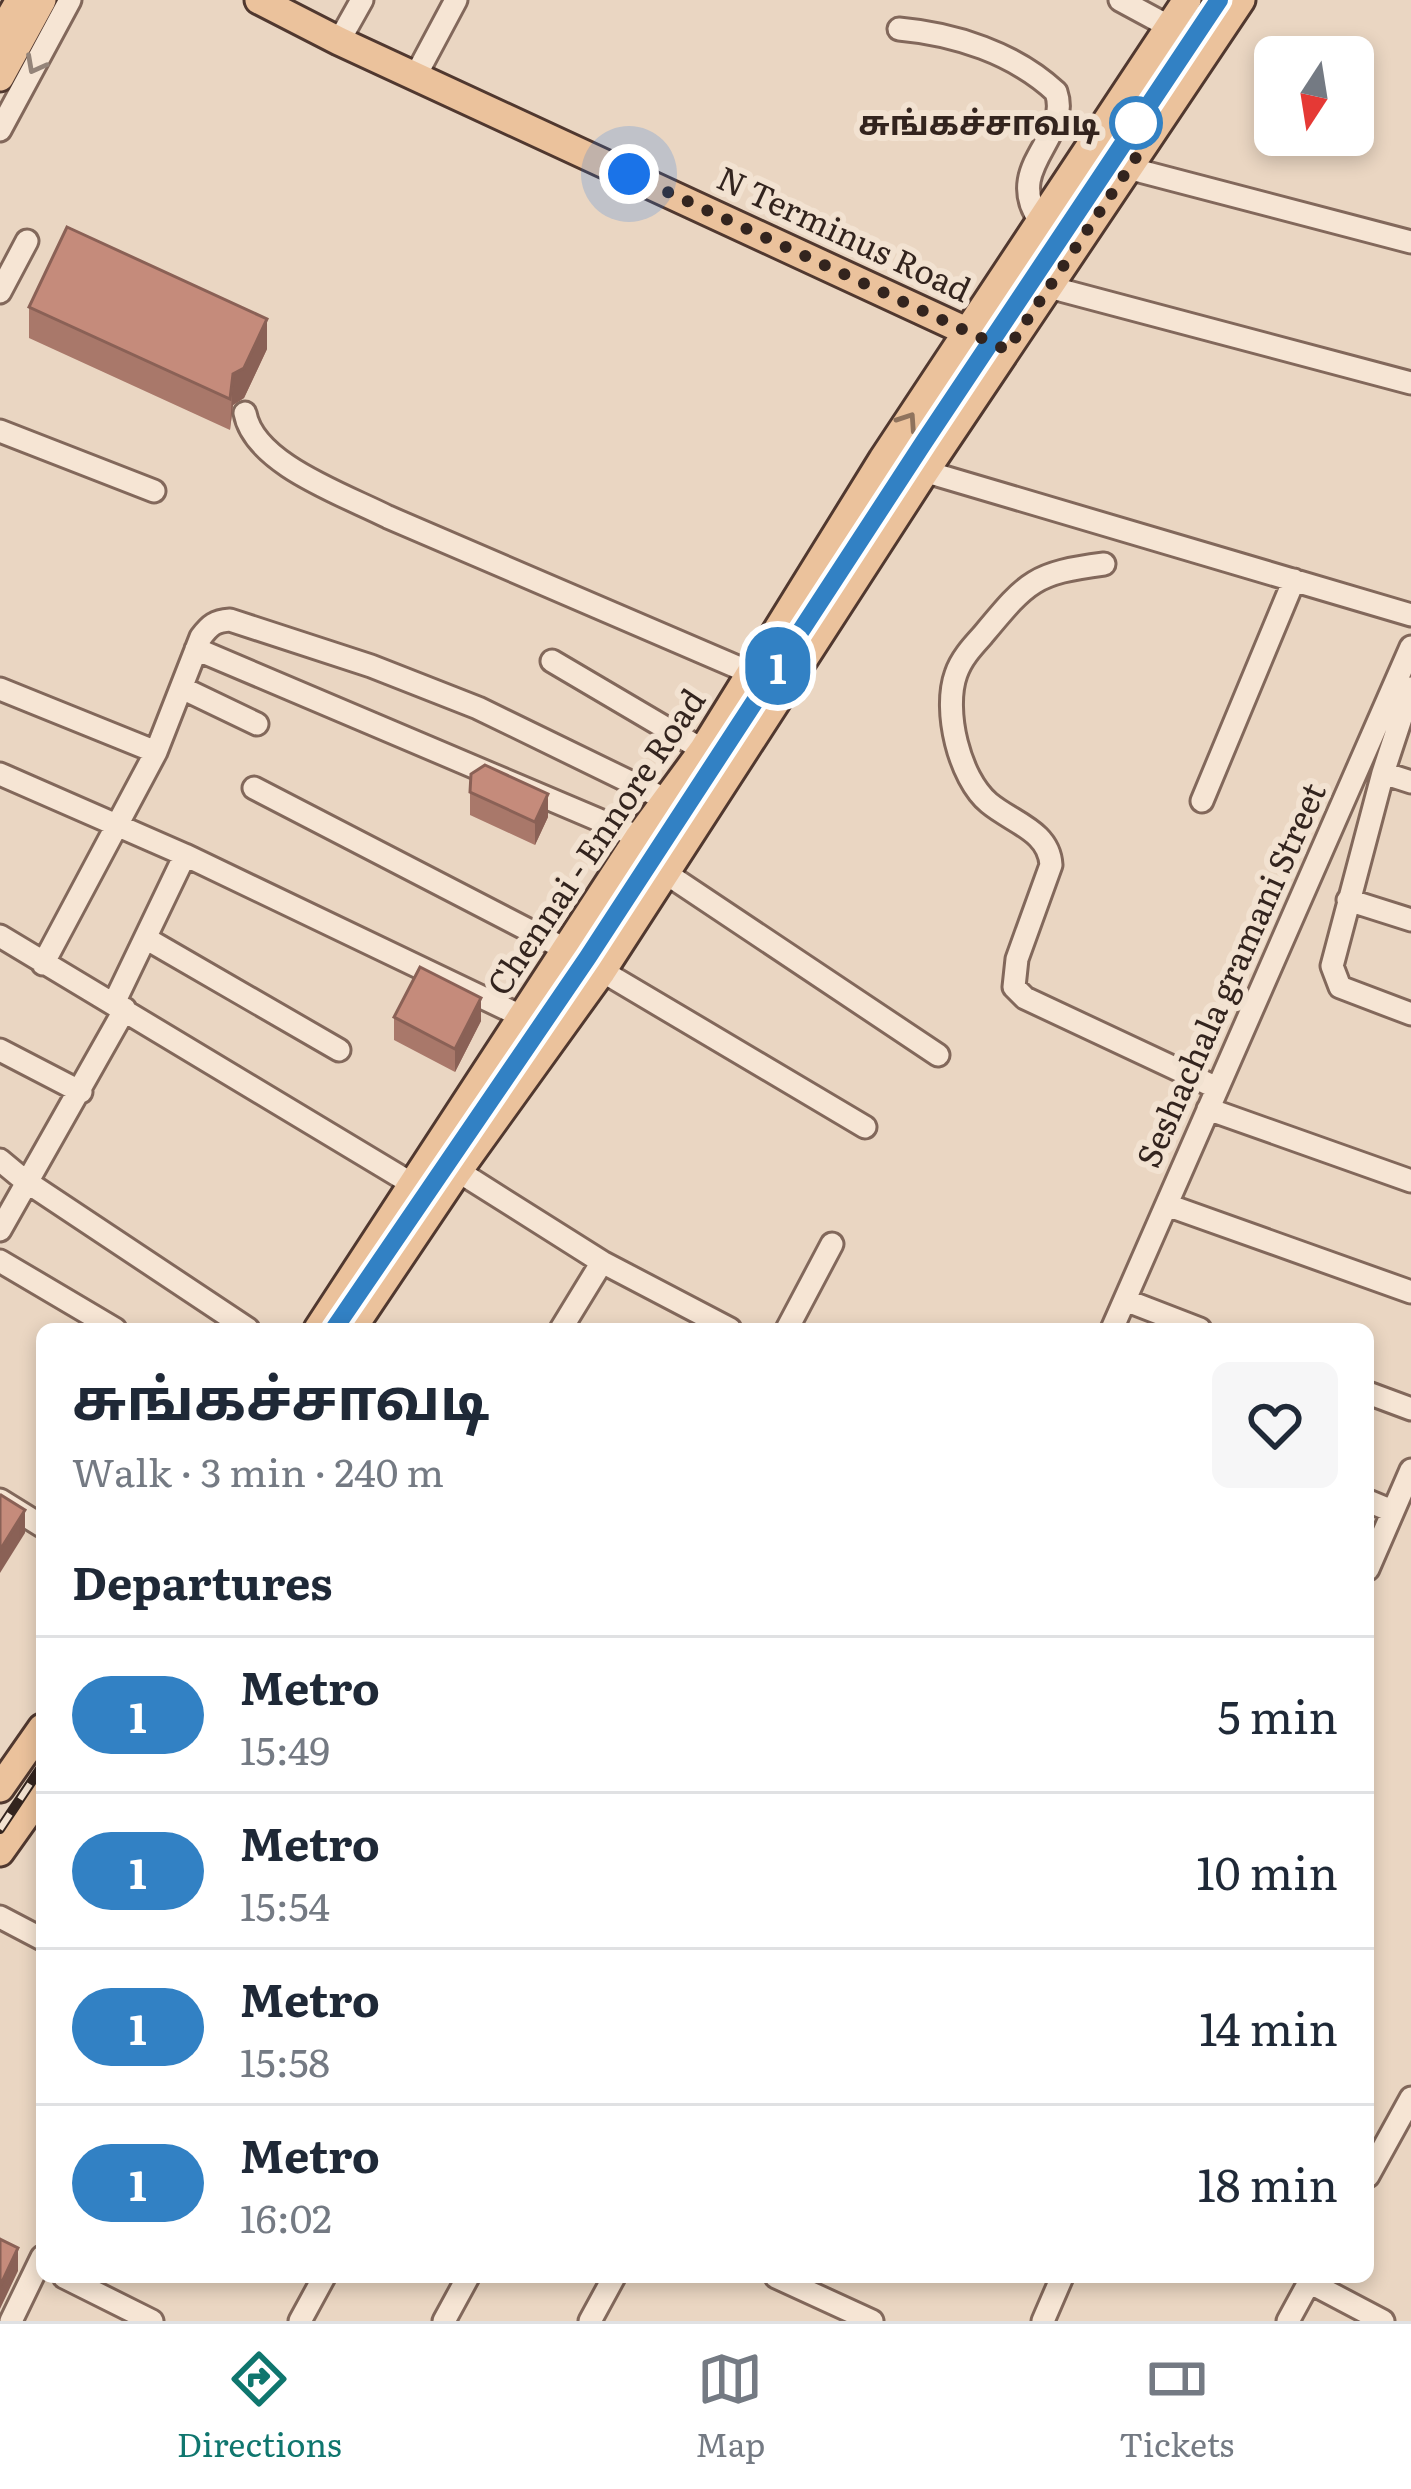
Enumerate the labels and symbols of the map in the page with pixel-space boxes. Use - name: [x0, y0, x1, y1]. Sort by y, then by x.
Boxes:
- north arrow: [1254, 36, 1374, 156]
- one-way arrow: [26, 52, 49, 73]
- place label: சுங்கச்சாவடி: [858, 96, 1100, 145]
- marker: சுங்கச்சாவடி: [1111, 98, 1161, 148]
- your location: [599, 144, 659, 204]
- street label: N Terminus Road: [710, 151, 980, 312]
- one-way arrow: [894, 413, 916, 435]
- line badge: 1: [739, 627, 817, 705]
- street label: Chennai - Ennore Road: [473, 677, 715, 1004]
- street label: Seshachala gramani Street: [1122, 773, 1336, 1174]

